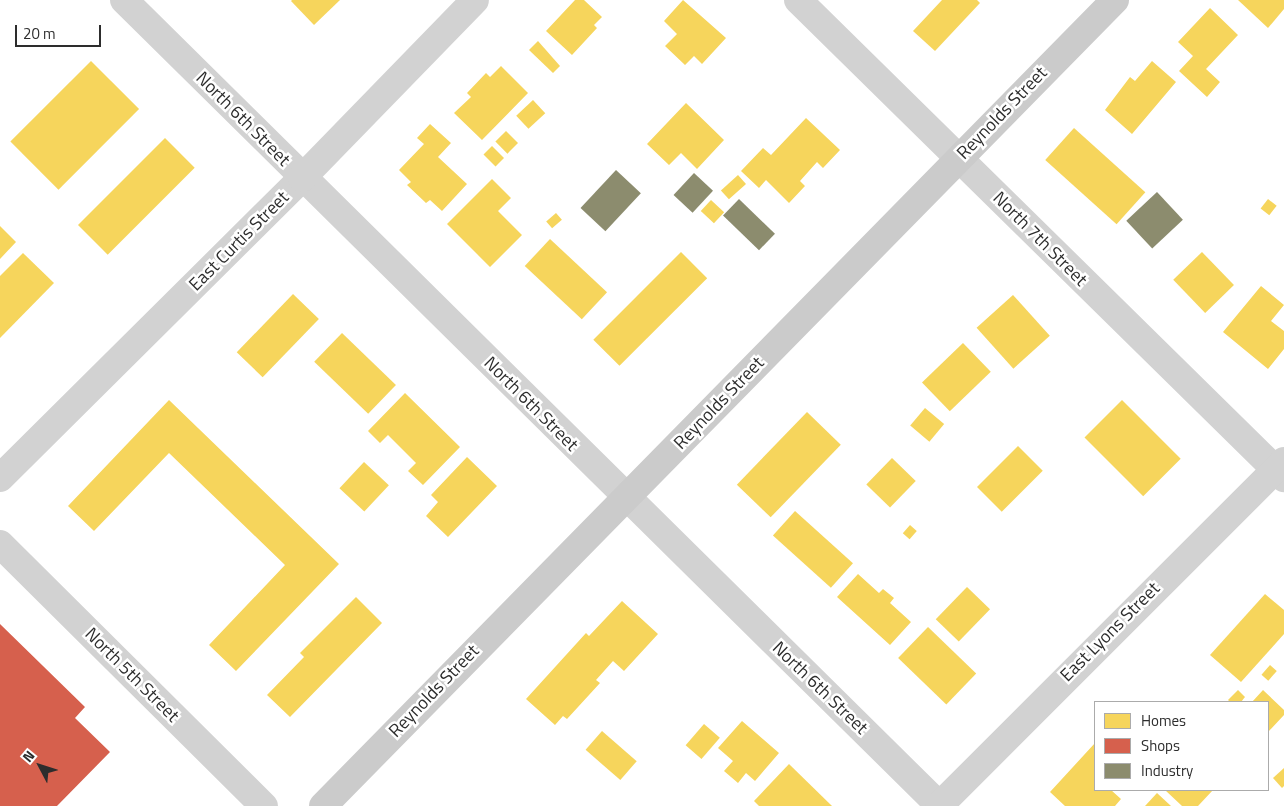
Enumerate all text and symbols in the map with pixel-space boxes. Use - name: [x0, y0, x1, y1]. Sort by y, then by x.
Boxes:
- scale bar: [18, 15, 104, 47]
- text: 20 m: [23, 22, 56, 45]
- street label: Reynolds Street: [953, 62, 1051, 164]
- street label: North 6th Street: [191, 67, 295, 171]
- street label: East Curtis Street: [185, 187, 293, 295]
- street label: North 7th Street: [988, 187, 1092, 291]
- street label: North 6th Street: [479, 352, 583, 456]
- street label: Reynolds Street: [670, 352, 768, 454]
- street label: East Lyons Street: [1056, 578, 1164, 686]
- street label: North 5th Street: [80, 623, 184, 727]
- street label: North 6th Street: [768, 637, 872, 739]
- street label: Reynolds Street: [385, 640, 483, 742]
- legend: [1094, 701, 1269, 791]
- text: Homes: [1141, 709, 1186, 732]
- text: Shops: [1141, 734, 1180, 757]
- north arrow: [15, 741, 65, 791]
- text: N: [17, 746, 39, 767]
- text: Industry: [1141, 759, 1193, 782]

